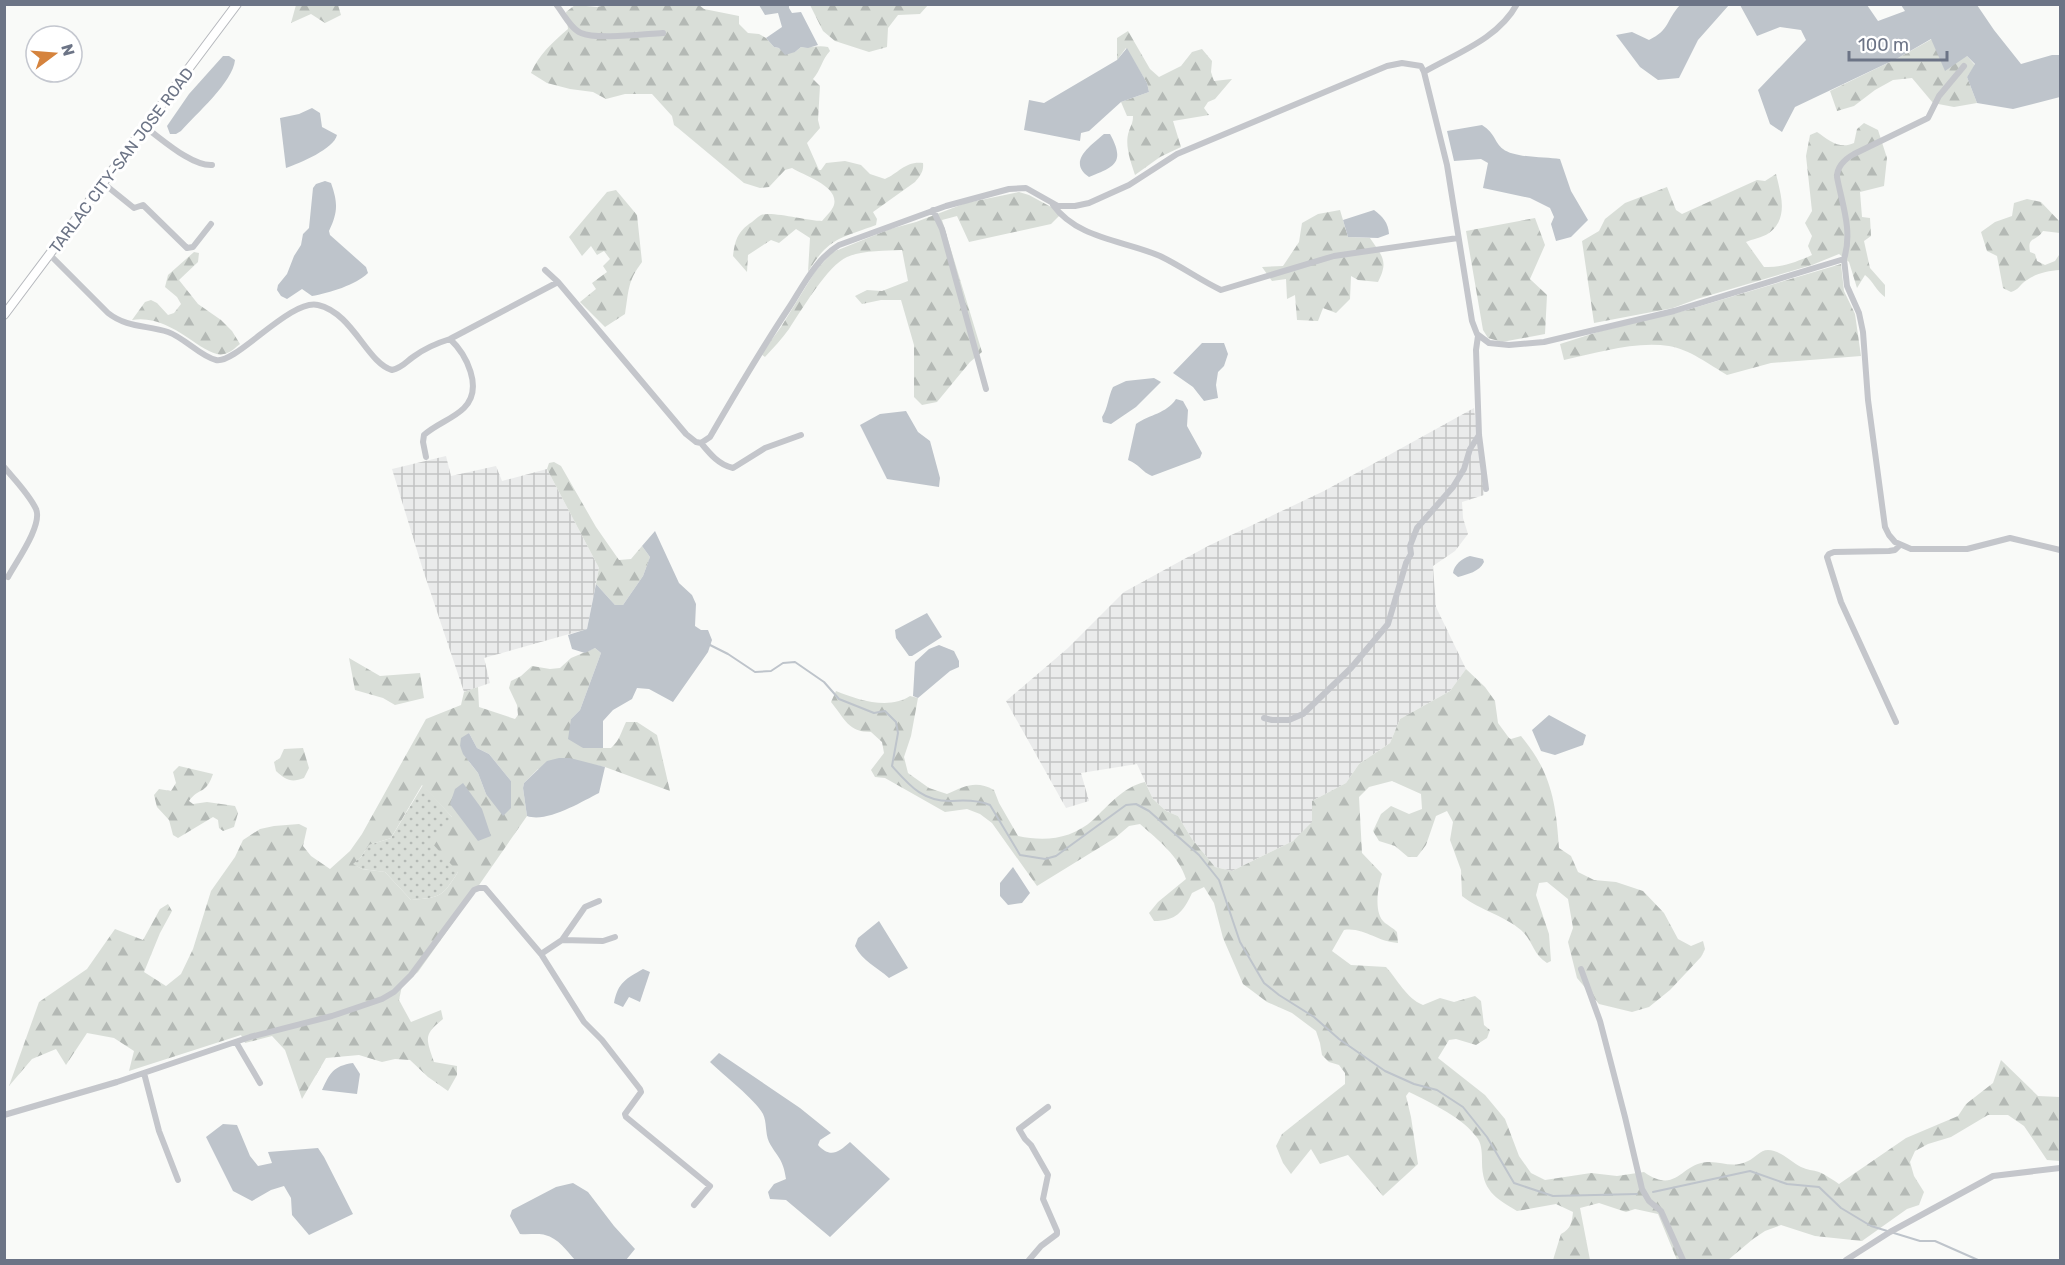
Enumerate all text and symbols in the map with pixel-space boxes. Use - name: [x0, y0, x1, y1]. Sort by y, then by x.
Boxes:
- north arrow: [24, 24, 84, 84]
- scale bar: [1849, 24, 1946, 62]
- text: 100 m: [1858, 34, 1909, 56]
- text: N: [57, 42, 79, 58]
- street label: TARLAC CITY-SAN JOSE ROAD: [45, 64, 197, 257]

